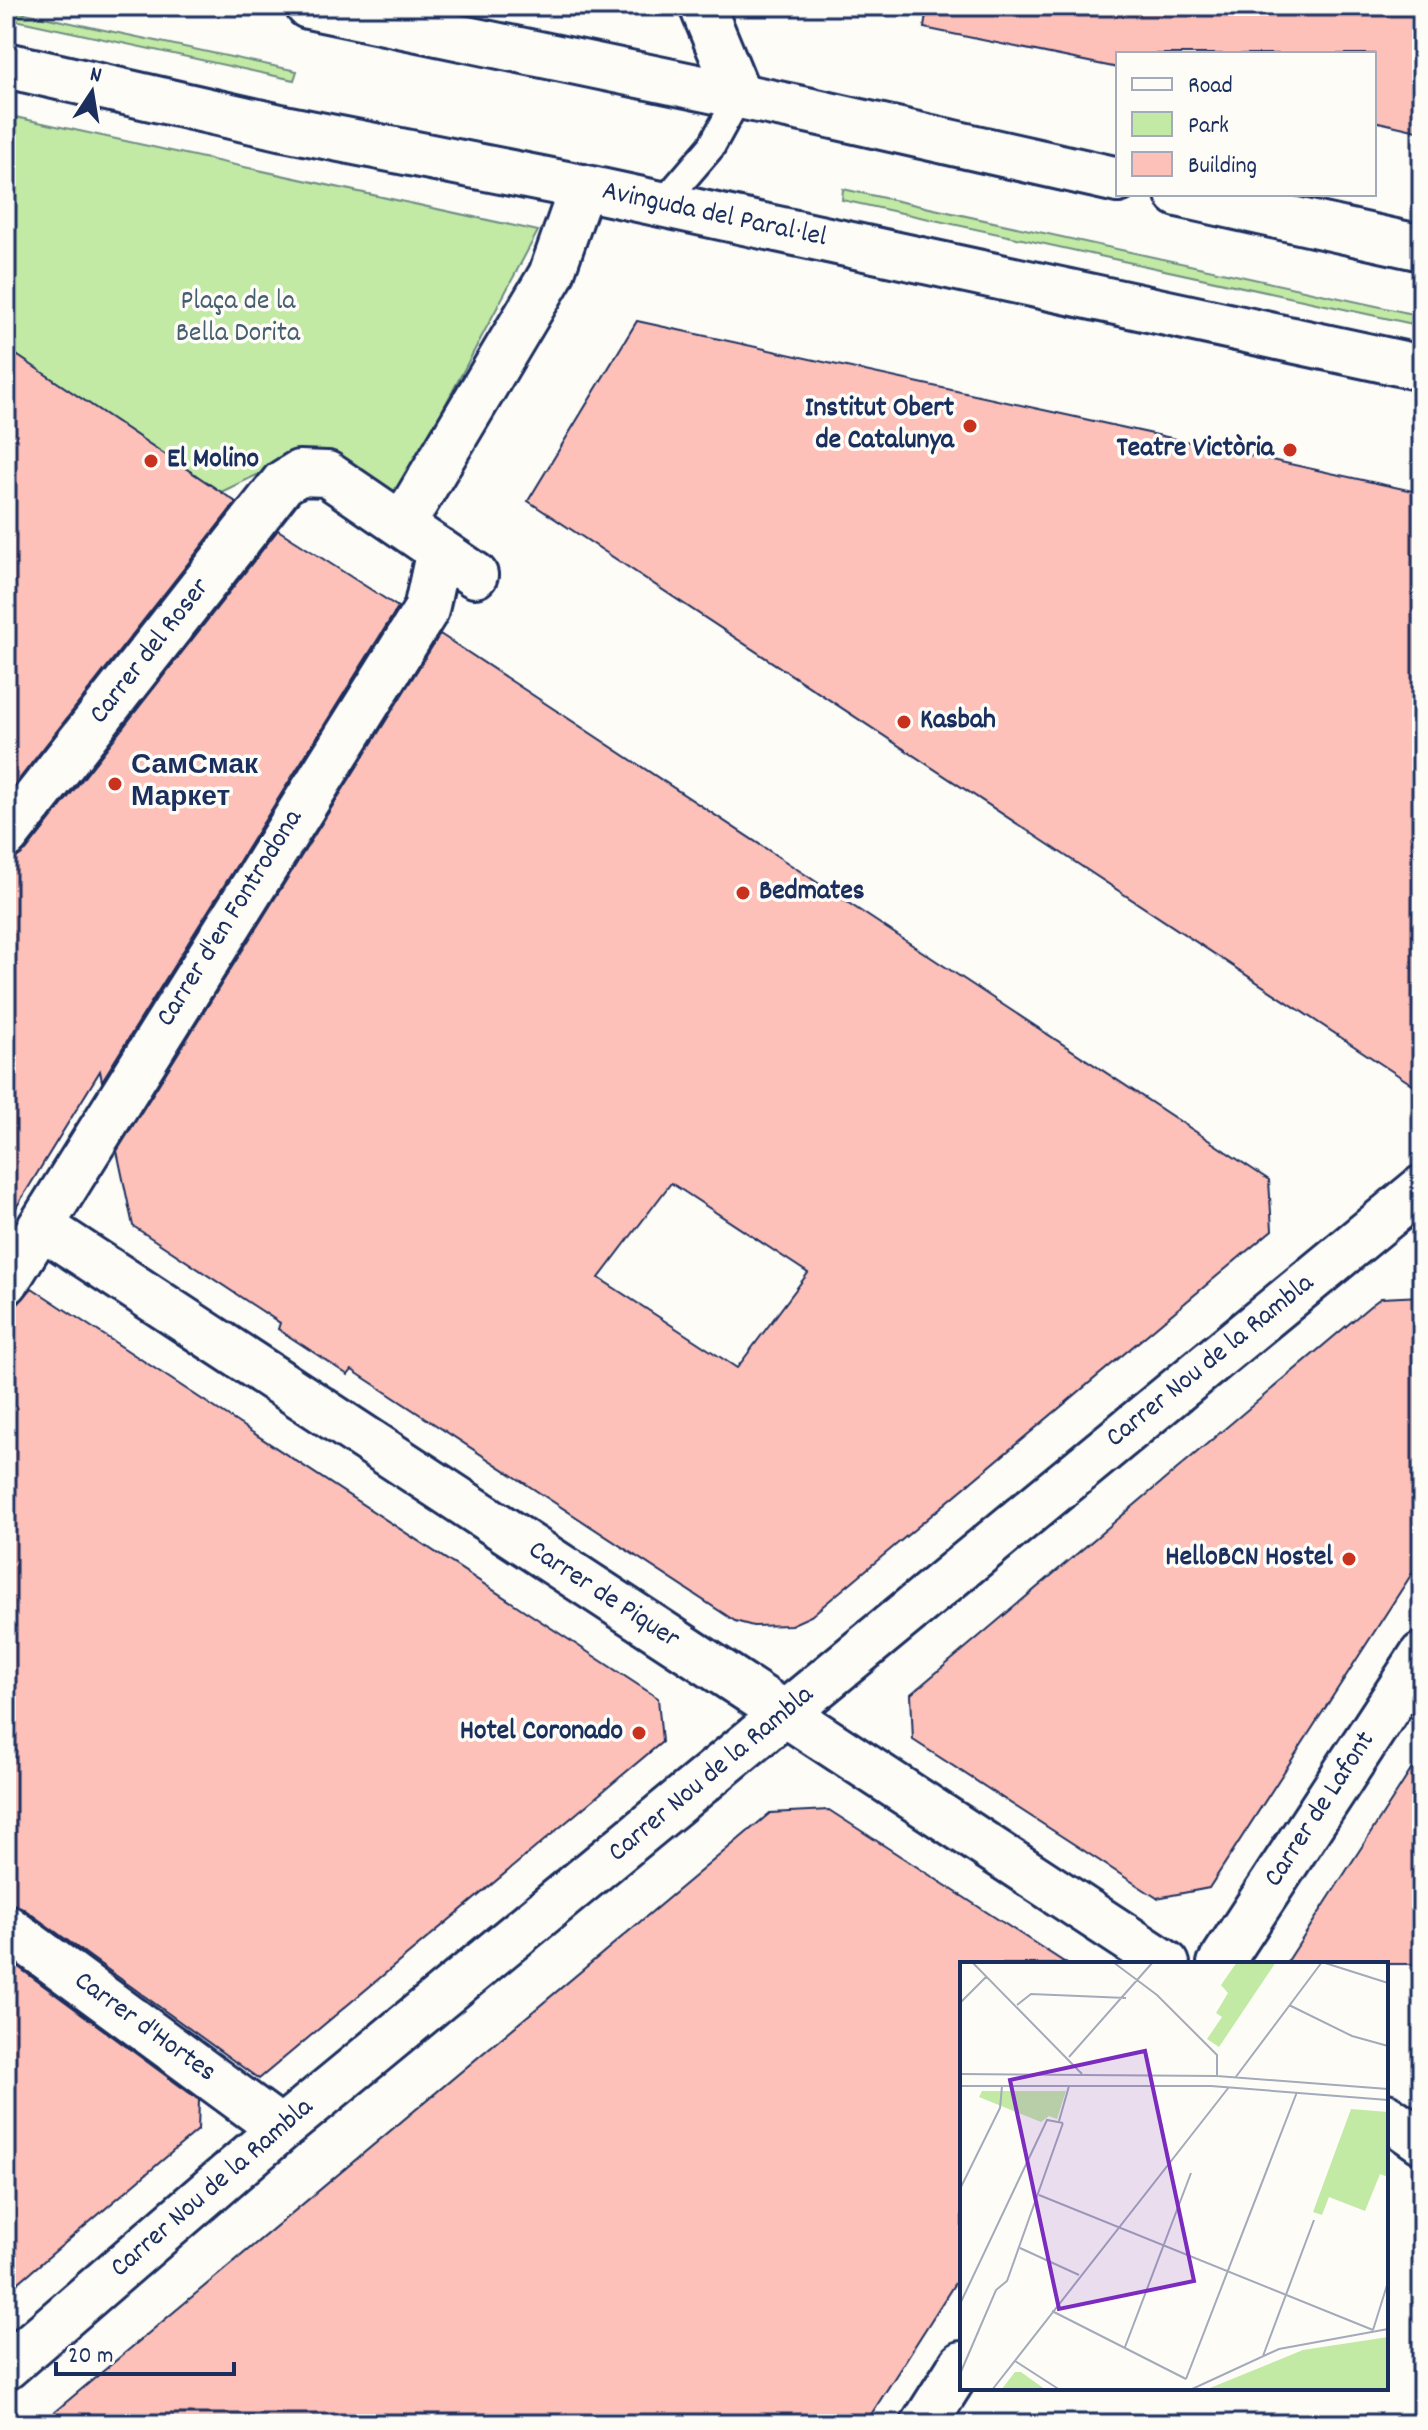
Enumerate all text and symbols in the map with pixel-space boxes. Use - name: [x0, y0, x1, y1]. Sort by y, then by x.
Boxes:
- north arrow: [52, 52, 132, 132]
- legend: [1116, 52, 1376, 196]
- text: N: [87, 60, 104, 92]
- text: Road: [1188, 70, 1233, 104]
- text: Park: [1188, 110, 1229, 144]
- text: Building: [1188, 150, 1257, 184]
- street label: Avinguda del Paral·lel: [598, 173, 830, 259]
- park label: Plaça de la Bella Dorita: [176, 283, 301, 355]
- place label: Institut Obert de Catalunya: [805, 390, 955, 462]
- marker: Institut Obert de Catalunya: [961, 417, 979, 435]
- place label: Teatre Victòria: [1117, 430, 1275, 470]
- place label: El Molino: [167, 441, 259, 481]
- marker: Teatre Victòria: [1281, 441, 1299, 459]
- marker: El Molino: [142, 452, 160, 470]
- street label: Carrer del Roser: [81, 570, 221, 734]
- place label: Kasbah: [920, 702, 996, 742]
- marker: Kasbah: [895, 713, 913, 731]
- place label: СамСмак Маркет: [131, 748, 259, 820]
- marker: СамСмак Маркет: [106, 775, 124, 793]
- street label: Carrer d'en Fontrodona: [148, 802, 315, 1036]
- place label: Bedmates: [759, 873, 865, 913]
- marker: Bedmates: [734, 884, 752, 902]
- street label: Carrer Nou de la Rambla: [1098, 1265, 1324, 1459]
- street label: Carrer de Piquer: [519, 1532, 687, 1660]
- place label: HelloBCN Hostel: [1165, 1539, 1333, 1579]
- marker: HelloBCN Hostel: [1340, 1550, 1358, 1568]
- street label: Carrer Nou de la Rambla: [600, 1676, 824, 1873]
- place label: Hotel Coronado: [460, 1713, 623, 1753]
- marker: Hotel Coronado: [630, 1724, 648, 1742]
- street label: Carrer de Lafont: [1256, 1724, 1386, 1896]
- inset map: [960, 1962, 1388, 2390]
- street label: Carrer d'Hortes: [65, 1963, 223, 2093]
- street label: Carrer Nou de la Rambla: [103, 2089, 324, 2289]
- scale bar: [56, 2326, 234, 2376]
- text: 20 m: [68, 2340, 114, 2374]

